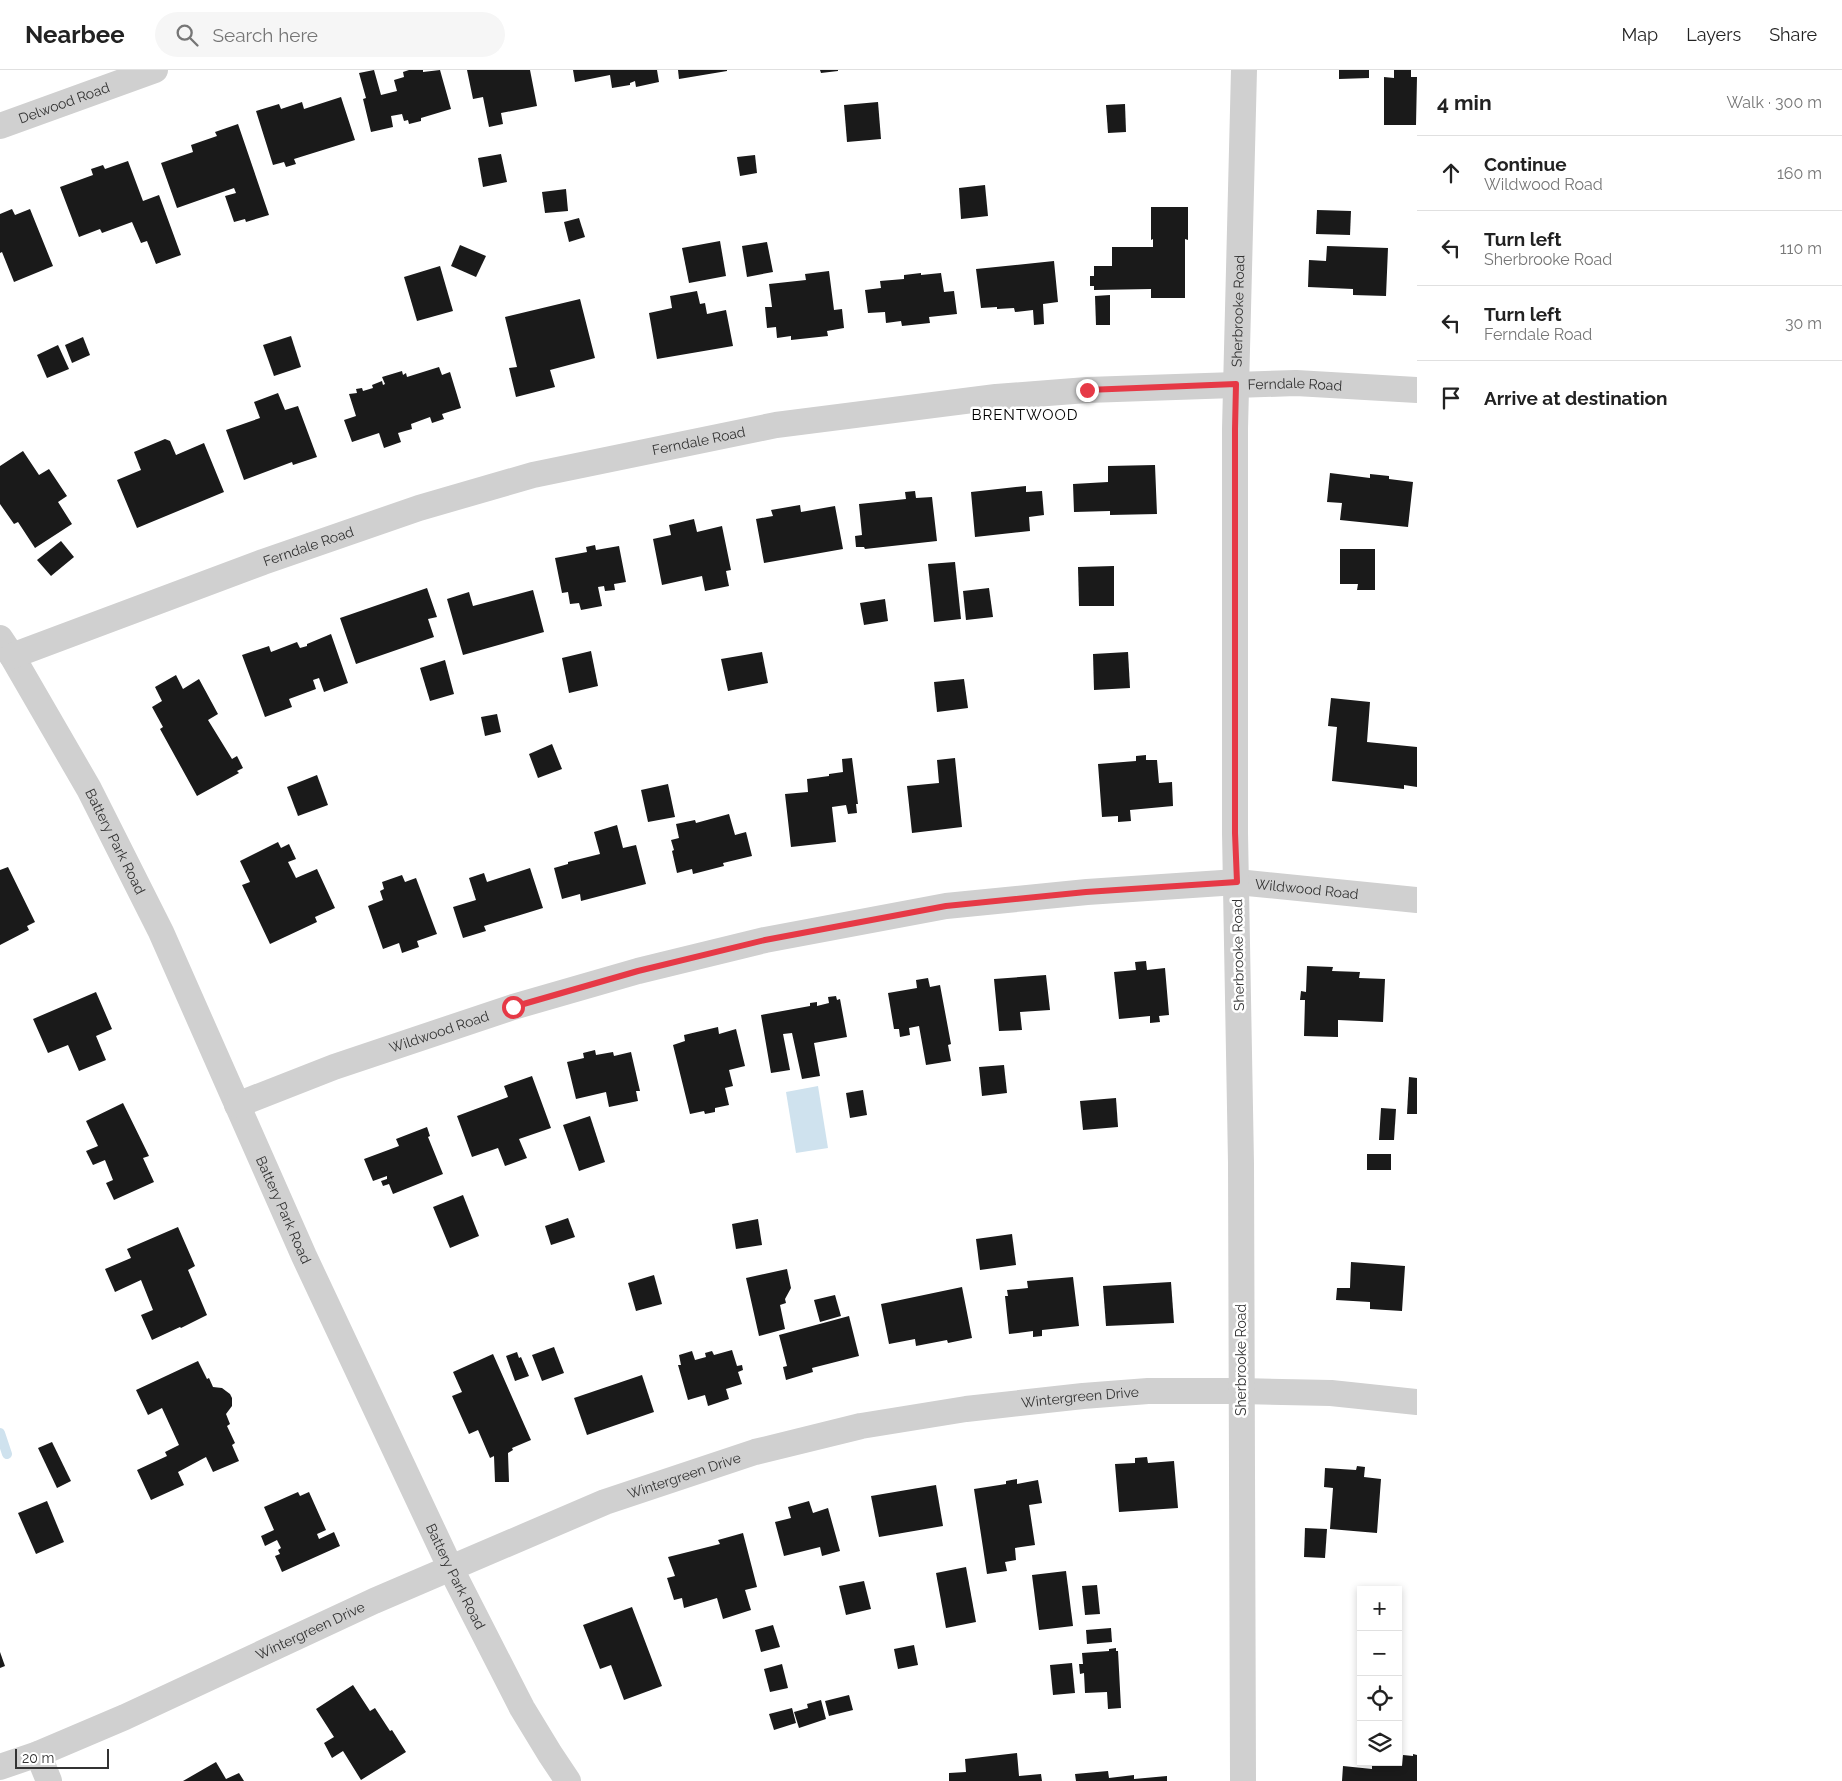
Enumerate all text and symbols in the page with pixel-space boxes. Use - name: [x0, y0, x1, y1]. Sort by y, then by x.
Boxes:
- search box: [155, 12, 505, 57]
- text: Nearbee: [25, 20, 125, 49]
- icon: search: [173, 21, 201, 49]
- text: Search here: [213, 24, 318, 46]
- text: Map: [1622, 24, 1658, 45]
- text: Layers: [1686, 24, 1741, 45]
- text: Share: [1769, 24, 1817, 45]
- street label: Delwood Road: [16, 79, 112, 127]
- text: 4 min: [1437, 90, 1492, 115]
- text: Walk · 300 m: [1726, 93, 1822, 112]
- text: Continue: [1484, 153, 1567, 175]
- icon: ahead: [1437, 159, 1465, 187]
- text: 160 m: [1777, 164, 1822, 183]
- text: Wildwood Road: [1484, 175, 1603, 194]
- text: Turn left: [1484, 228, 1561, 250]
- icon: left: [1437, 234, 1465, 262]
- text: 110 m: [1780, 239, 1822, 258]
- text: Sherbrooke Road: [1484, 250, 1612, 269]
- street label: Sherbrooke Road: [1229, 255, 1247, 367]
- text: Turn left: [1484, 303, 1561, 325]
- icon: left: [1437, 309, 1465, 337]
- text: 30 m: [1785, 314, 1822, 333]
- text: Ferndale Road: [1484, 325, 1592, 344]
- street label: Ferndale Road: [1247, 375, 1343, 394]
- route end: [1076, 379, 1099, 402]
- icon: arrive: [1437, 384, 1465, 412]
- text: Arrive at destination: [1484, 387, 1668, 409]
- district label: BRENTWOOD: [971, 406, 1079, 424]
- street label: Ferndale Road: [651, 424, 747, 458]
- street label: Ferndale Road: [261, 523, 356, 569]
- street label: Battery Park Road: [82, 786, 149, 897]
- street label: Wildwood Road: [1254, 876, 1359, 902]
- street label: Sherbrooke Road: [1229, 899, 1247, 1011]
- route start: [502, 996, 525, 1019]
- street label: Wildwood Road: [387, 1008, 491, 1056]
- street label: Battery Park Road: [253, 1153, 314, 1266]
- street label: Sherbrooke Road: [1233, 1304, 1249, 1416]
- street label: Wintergreen Drive: [1020, 1384, 1140, 1411]
- street label: Wintergreen Drive: [625, 1449, 743, 1502]
- street label: Battery Park Road: [423, 1521, 488, 1632]
- map controls: [1357, 1586, 1402, 1766]
- button: +: [1357, 1586, 1402, 1631]
- street label: Wintergreen Drive: [253, 1598, 367, 1663]
- button: −: [1357, 1631, 1402, 1676]
- button: locate: [1357, 1676, 1402, 1721]
- button: layers: [1357, 1721, 1402, 1766]
- scale bar: [15, 1746, 109, 1769]
- text: 20 m: [22, 1750, 54, 1766]

